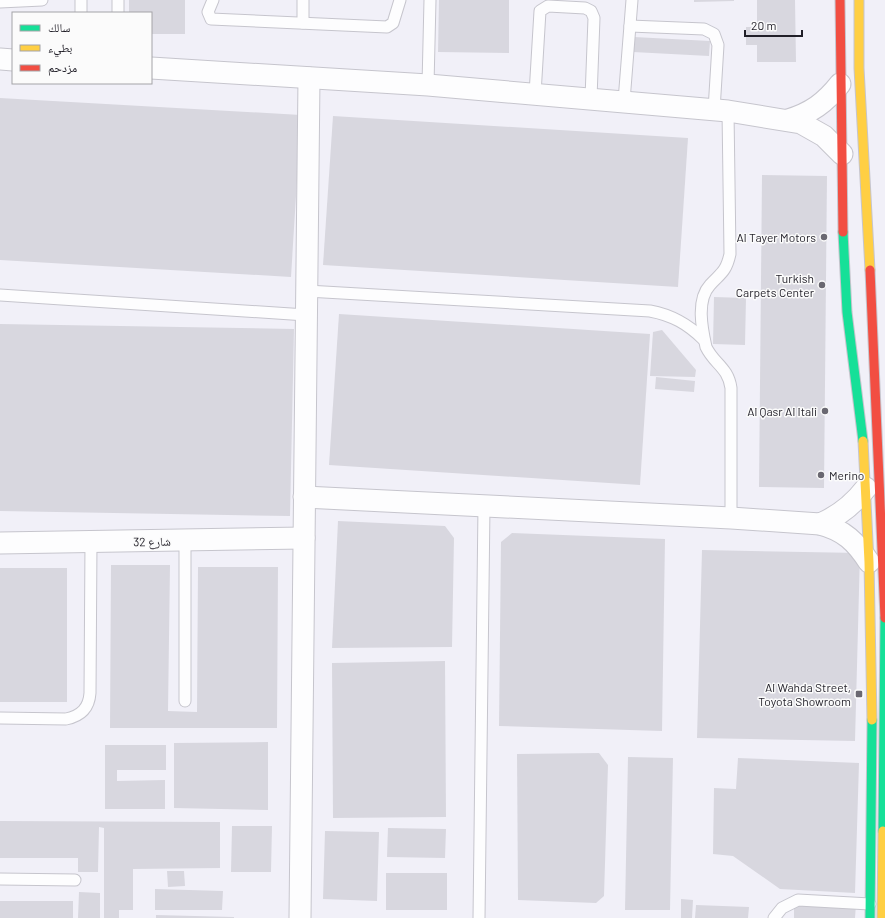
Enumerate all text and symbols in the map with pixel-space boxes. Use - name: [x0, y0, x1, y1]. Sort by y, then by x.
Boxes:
- legend: [12, 12, 152, 84]
- scale bar: [745, 12, 802, 38]
- text: 20 m: [751, 18, 777, 32]
- text: سالك: [48, 20, 70, 34]
- text: بطيء: [48, 40, 72, 58]
- text: مزدحم: [48, 60, 77, 76]
- place label: Al Tayer Motors: [736, 230, 816, 244]
- marker: Al Tayer Motors: [819, 232, 829, 242]
- place label: Turkish Carpets Center: [736, 271, 815, 299]
- marker: Turkish Carpets Center: [817, 280, 827, 290]
- place label: Al Qasr Al Itali: [747, 404, 817, 418]
- marker: Al Qasr Al Itali: [820, 406, 830, 416]
- place label: Merino: [829, 468, 864, 482]
- marker: Merino: [816, 470, 826, 480]
- street label: شارع 32: [133, 534, 171, 550]
- place label: Al Wahda Street, Toyota Showroom: [758, 680, 851, 708]
- marker: Al Wahda Street, Toyota Showroom: [854, 689, 864, 699]

